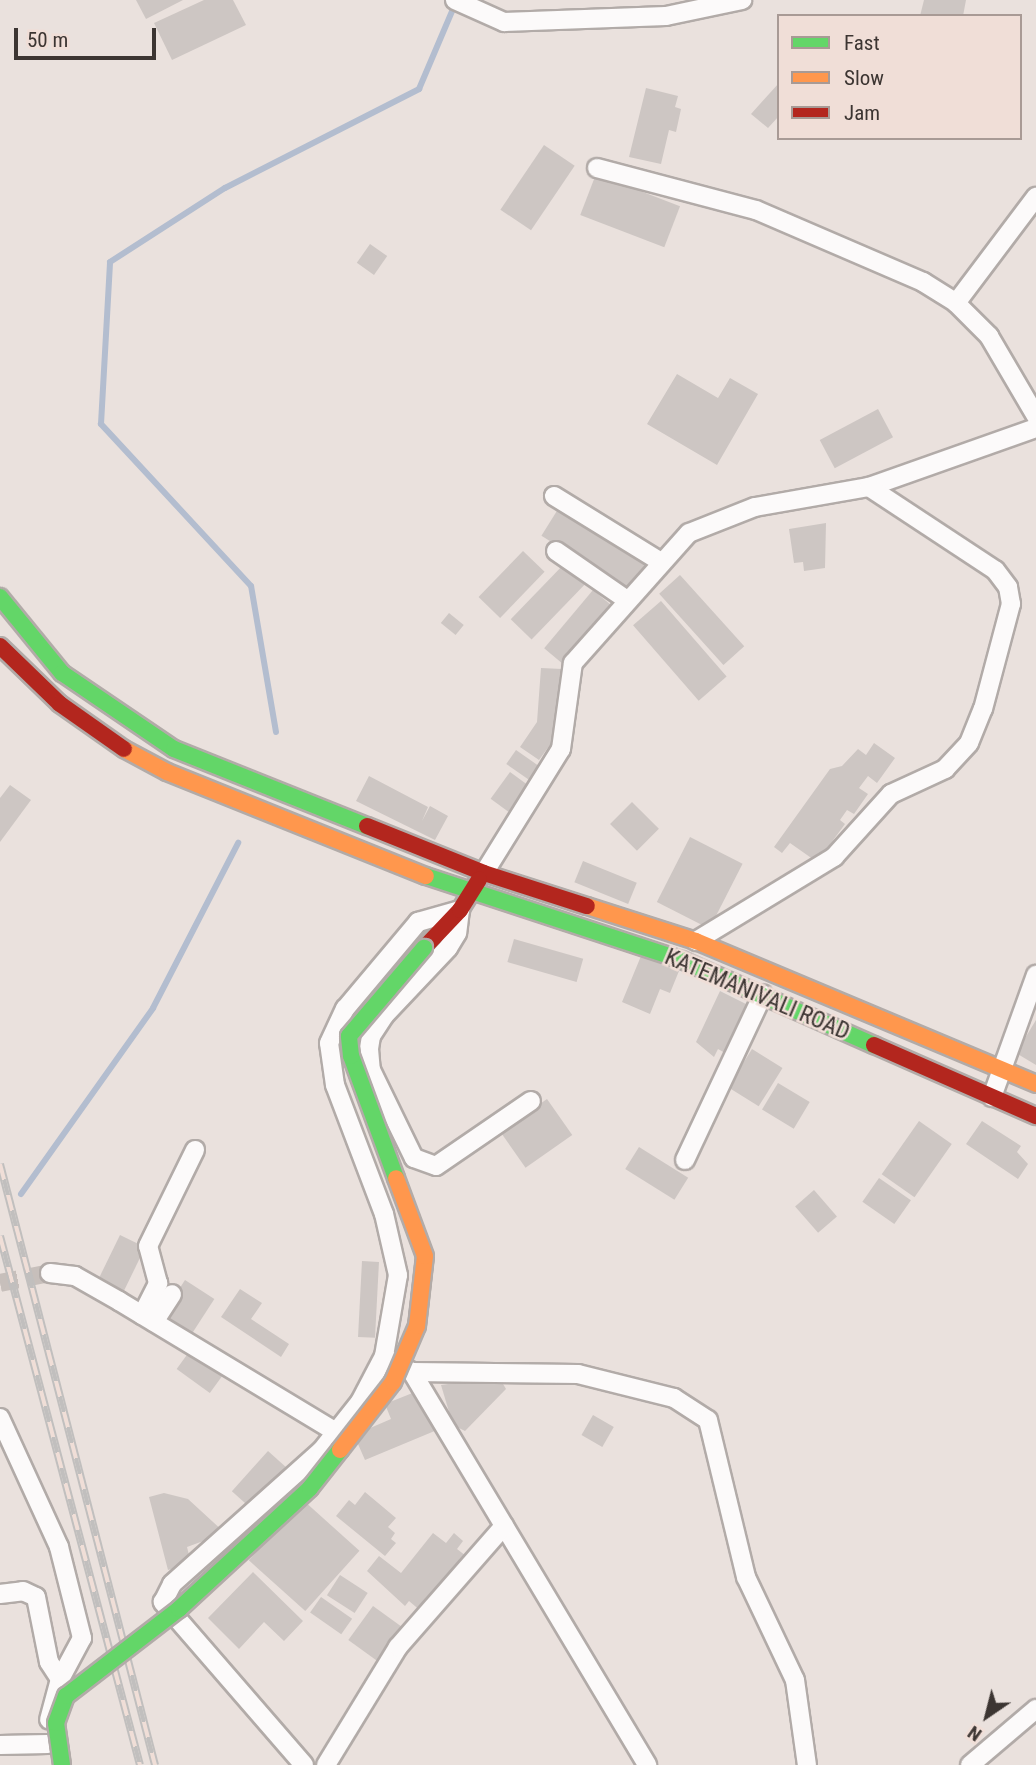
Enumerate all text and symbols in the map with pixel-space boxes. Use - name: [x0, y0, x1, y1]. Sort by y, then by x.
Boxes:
- scale bar: [18, 14, 159, 58]
- legend: [777, 14, 1022, 140]
- text: 50 m: [27, 28, 68, 52]
- text: Fast: [844, 31, 880, 55]
- text: Slow: [844, 66, 884, 90]
- text: Jam: [844, 101, 880, 125]
- street label: KATEMANIVALI ROAD: [660, 944, 854, 1046]
- north arrow: [952, 1681, 1022, 1751]
- text: N: [963, 1721, 986, 1746]

